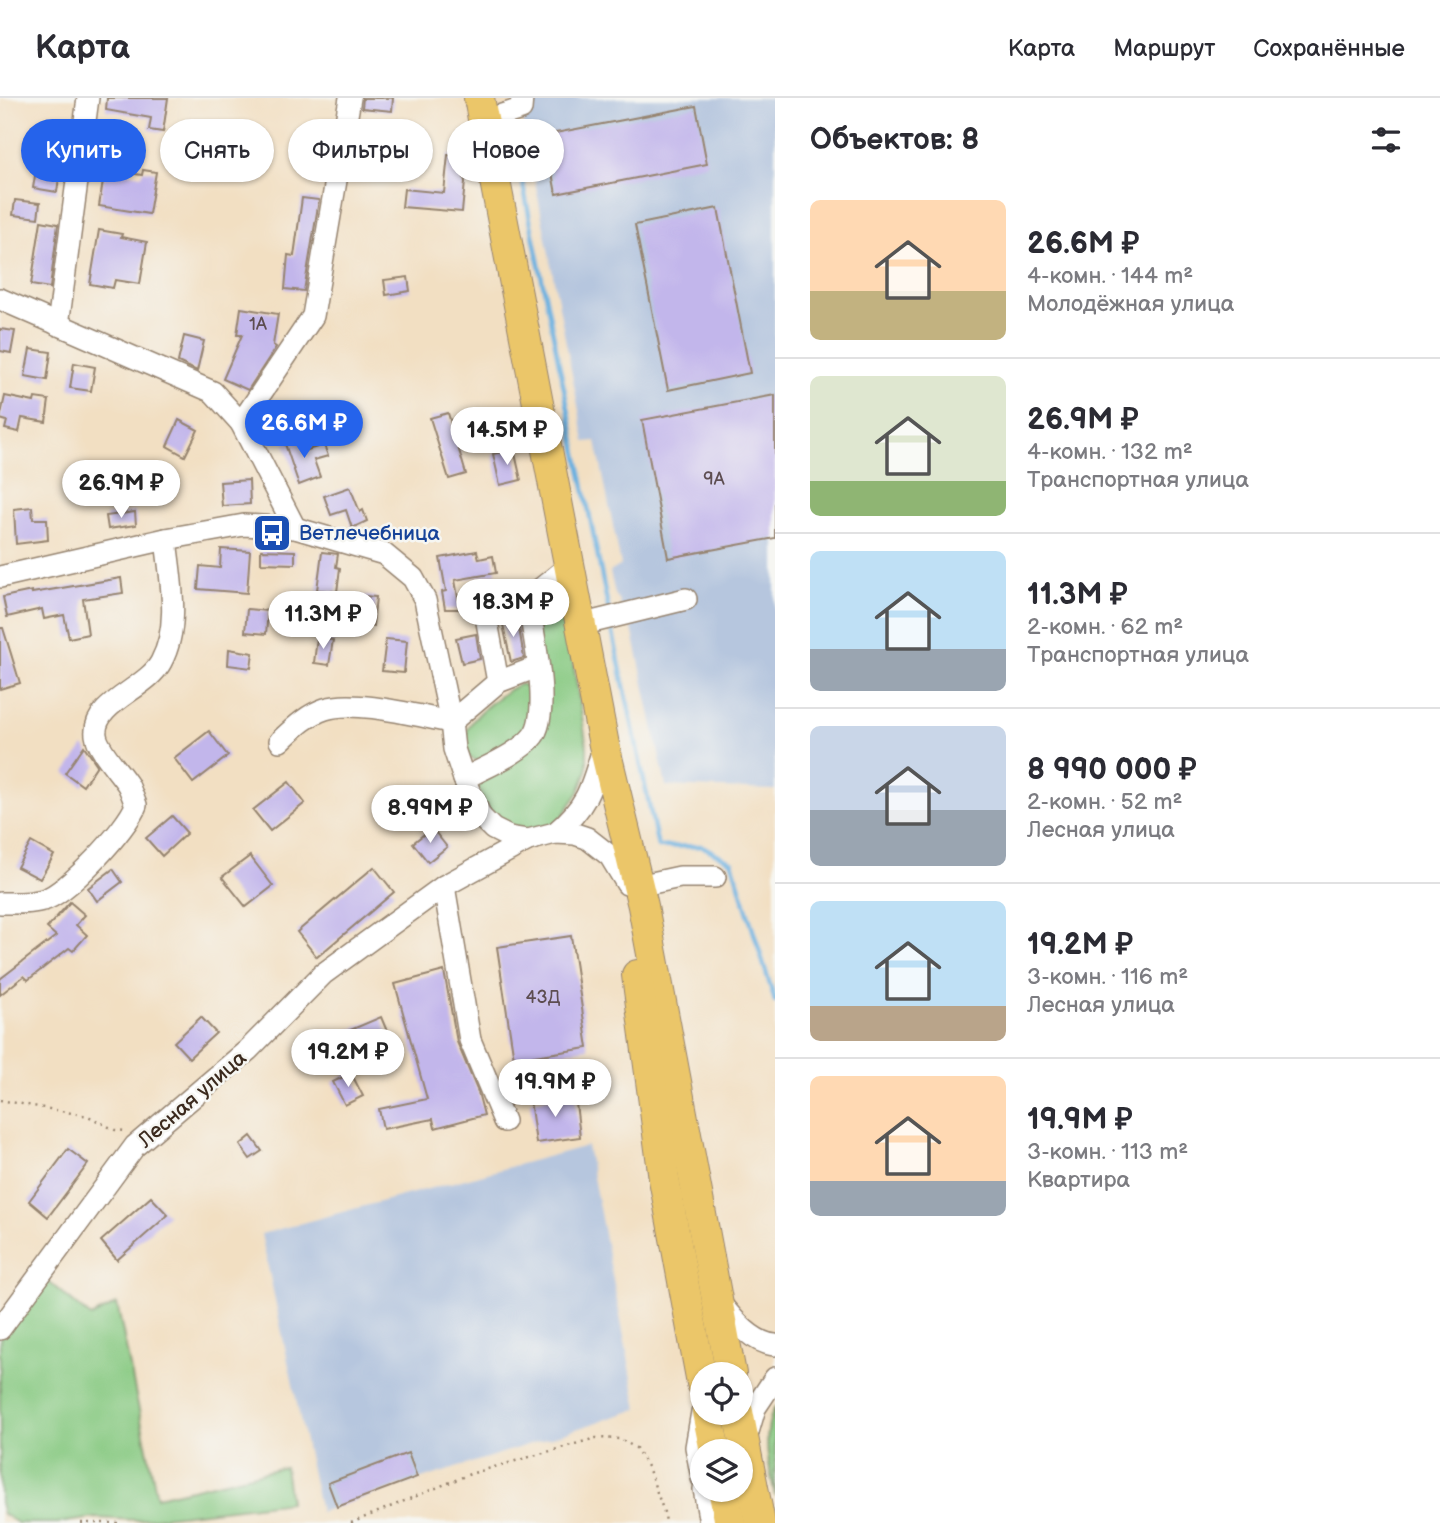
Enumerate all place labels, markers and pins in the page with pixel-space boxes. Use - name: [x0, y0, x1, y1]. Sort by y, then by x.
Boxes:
- pin: 26.6M ₽: [239, 400, 369, 460]
- pin: 14.5M ₽: [442, 408, 572, 467]
- pin: 26.9M ₽: [56, 460, 186, 520]
- bus stop icon: Ветлечебница: [251, 512, 293, 554]
- place label: Ветлечебница: [299, 521, 440, 546]
- pin: 18.3M ₽: [448, 580, 578, 639]
- pin: 11.3M ₽: [258, 592, 388, 651]
- pin: 8.99M ₽: [365, 786, 495, 845]
- pin: 19.2M ₽: [283, 1030, 413, 1089]
- pin: 19.9M ₽: [490, 1060, 620, 1119]

